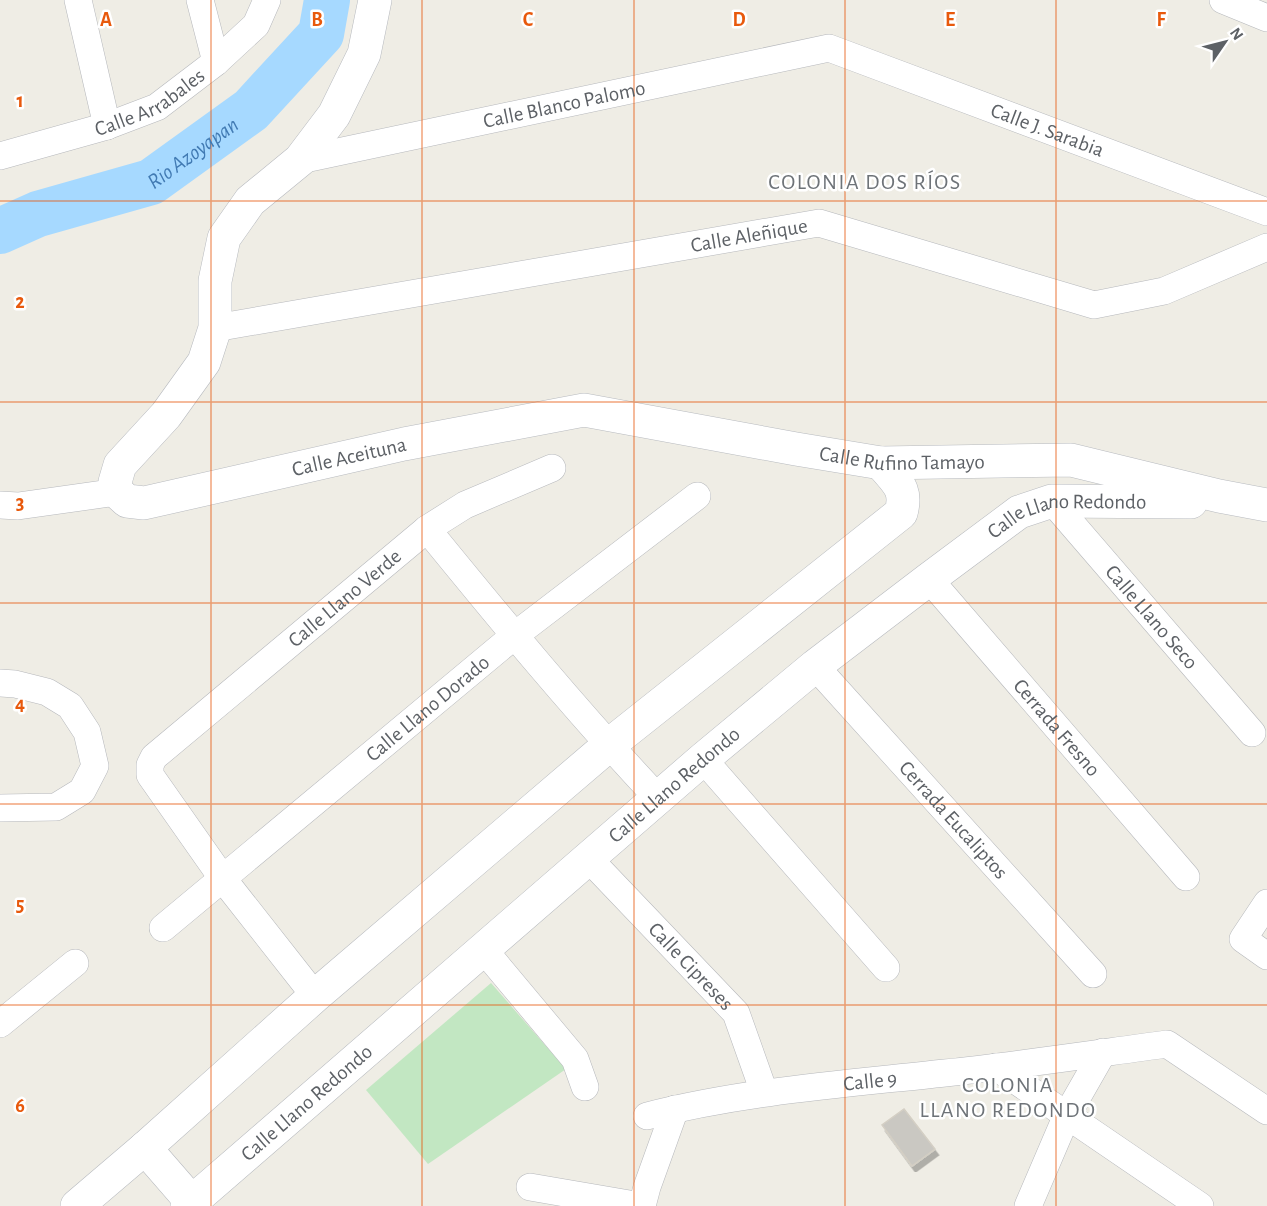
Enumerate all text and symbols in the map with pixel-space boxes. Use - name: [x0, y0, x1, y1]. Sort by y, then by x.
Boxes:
- text: A: [100, 10, 112, 30]
- text: B: [311, 10, 323, 30]
- text: C: [523, 10, 534, 30]
- text: D: [732, 10, 746, 30]
- text: E: [945, 10, 955, 30]
- text: F: [1156, 10, 1166, 30]
- north arrow: [1195, 12, 1255, 72]
- text: N: [1227, 25, 1246, 43]
- street label: Calle Arrabales: [92, 65, 209, 140]
- street label: Calle Blanco Palomo: [481, 77, 647, 132]
- text: 1: [16, 91, 24, 111]
- street label: Calle J. Sarabia: [988, 100, 1107, 161]
- water label: Rio Azoyapan: [143, 113, 243, 193]
- district label: COLONIA DOS RÍOS: [768, 170, 962, 193]
- street label: Calle Aleñique: [689, 215, 809, 256]
- text: 2: [15, 292, 25, 312]
- street label: Calle Aceituna: [290, 434, 409, 480]
- street label: Calle Rufino Tamayo: [818, 443, 985, 475]
- street label: Calle Llano Redondo: [984, 491, 1146, 543]
- text: 3: [16, 493, 24, 513]
- street label: Calle Llano Verde: [284, 545, 405, 651]
- street label: Calle Llano Seco: [1101, 561, 1202, 673]
- street label: Calle Llano Dorado: [362, 651, 493, 765]
- street label: Cerrada Fresno: [1009, 675, 1104, 780]
- text: 4: [15, 694, 25, 714]
- street label: Calle Llano Redondo: [605, 723, 744, 847]
- street label: Cerrada Eucaliptos: [895, 757, 1012, 883]
- text: 5: [16, 895, 24, 915]
- street label: Calle Cipreses: [644, 919, 737, 1014]
- street label: Calle Llano Redondo: [237, 1041, 376, 1165]
- street label: Calle 9: [842, 1068, 898, 1095]
- district label: COLONIA LLANO REDONDO: [920, 1074, 1096, 1121]
- text: 6: [15, 1096, 25, 1116]

